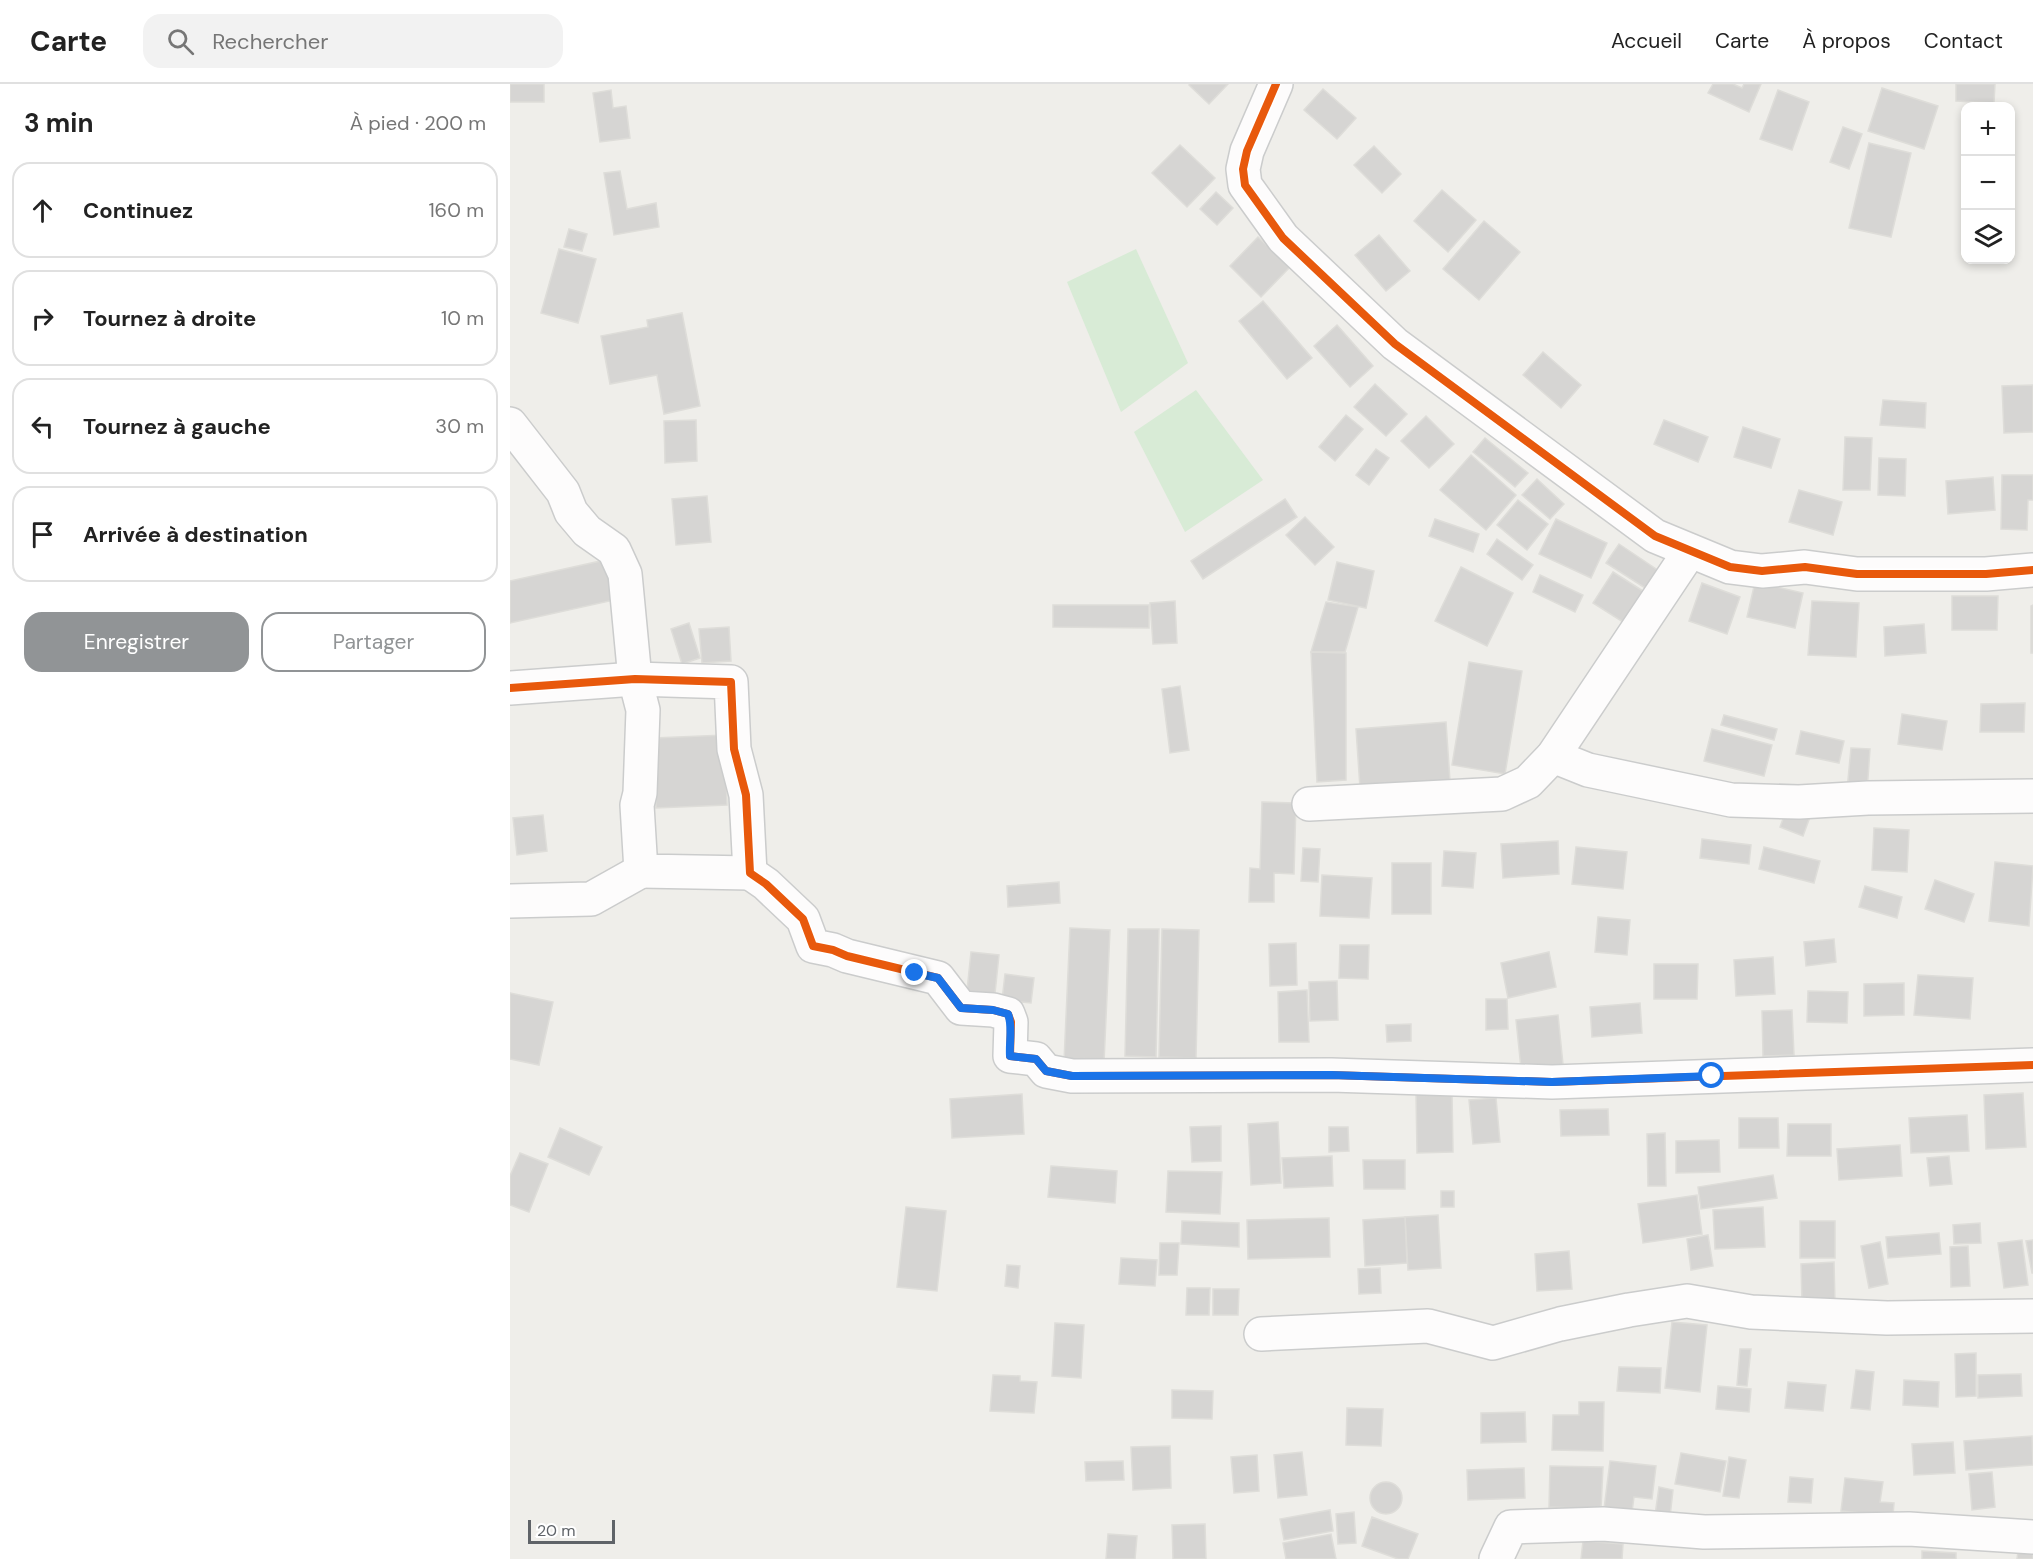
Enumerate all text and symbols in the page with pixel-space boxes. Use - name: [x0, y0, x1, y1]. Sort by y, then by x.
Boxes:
- search box: [143, 14, 563, 68]
- text: Carte: [30, 23, 107, 60]
- icon: search: [164, 25, 197, 58]
- text: Rechercher: [212, 27, 328, 56]
- text: Accueil: [1611, 27, 1682, 55]
- text: Carte: [1715, 27, 1769, 55]
- text: À propos: [1802, 27, 1891, 55]
- text: Contact: [1924, 27, 2003, 55]
- map controls: [1961, 102, 2015, 264]
- button: +: [1961, 102, 2015, 156]
- text: 3 min: [24, 106, 93, 140]
- text: À pied · 200 m: [350, 110, 486, 136]
- button: −: [1961, 156, 2015, 210]
- icon: ahead: [26, 194, 59, 227]
- text: Continuez: [83, 196, 193, 225]
- text: 160 m: [428, 197, 484, 223]
- button: layers: [1961, 210, 2015, 264]
- icon: right: [26, 302, 59, 335]
- text: Tournez à droite: [83, 304, 256, 333]
- text: 10 m: [441, 305, 484, 331]
- icon: left: [26, 410, 59, 443]
- text: Tournez à gauche: [83, 412, 271, 441]
- text: 30 m: [435, 413, 484, 439]
- icon: arrive: [26, 518, 59, 551]
- text: Arrivée à destination: [83, 520, 308, 549]
- button: Enregistrer: [24, 612, 249, 672]
- button: Partager: [261, 612, 486, 672]
- route end: [901, 959, 927, 985]
- route start: [1698, 1062, 1724, 1088]
- scale bar: [528, 1517, 615, 1544]
- text: 20 m: [537, 1520, 576, 1541]

